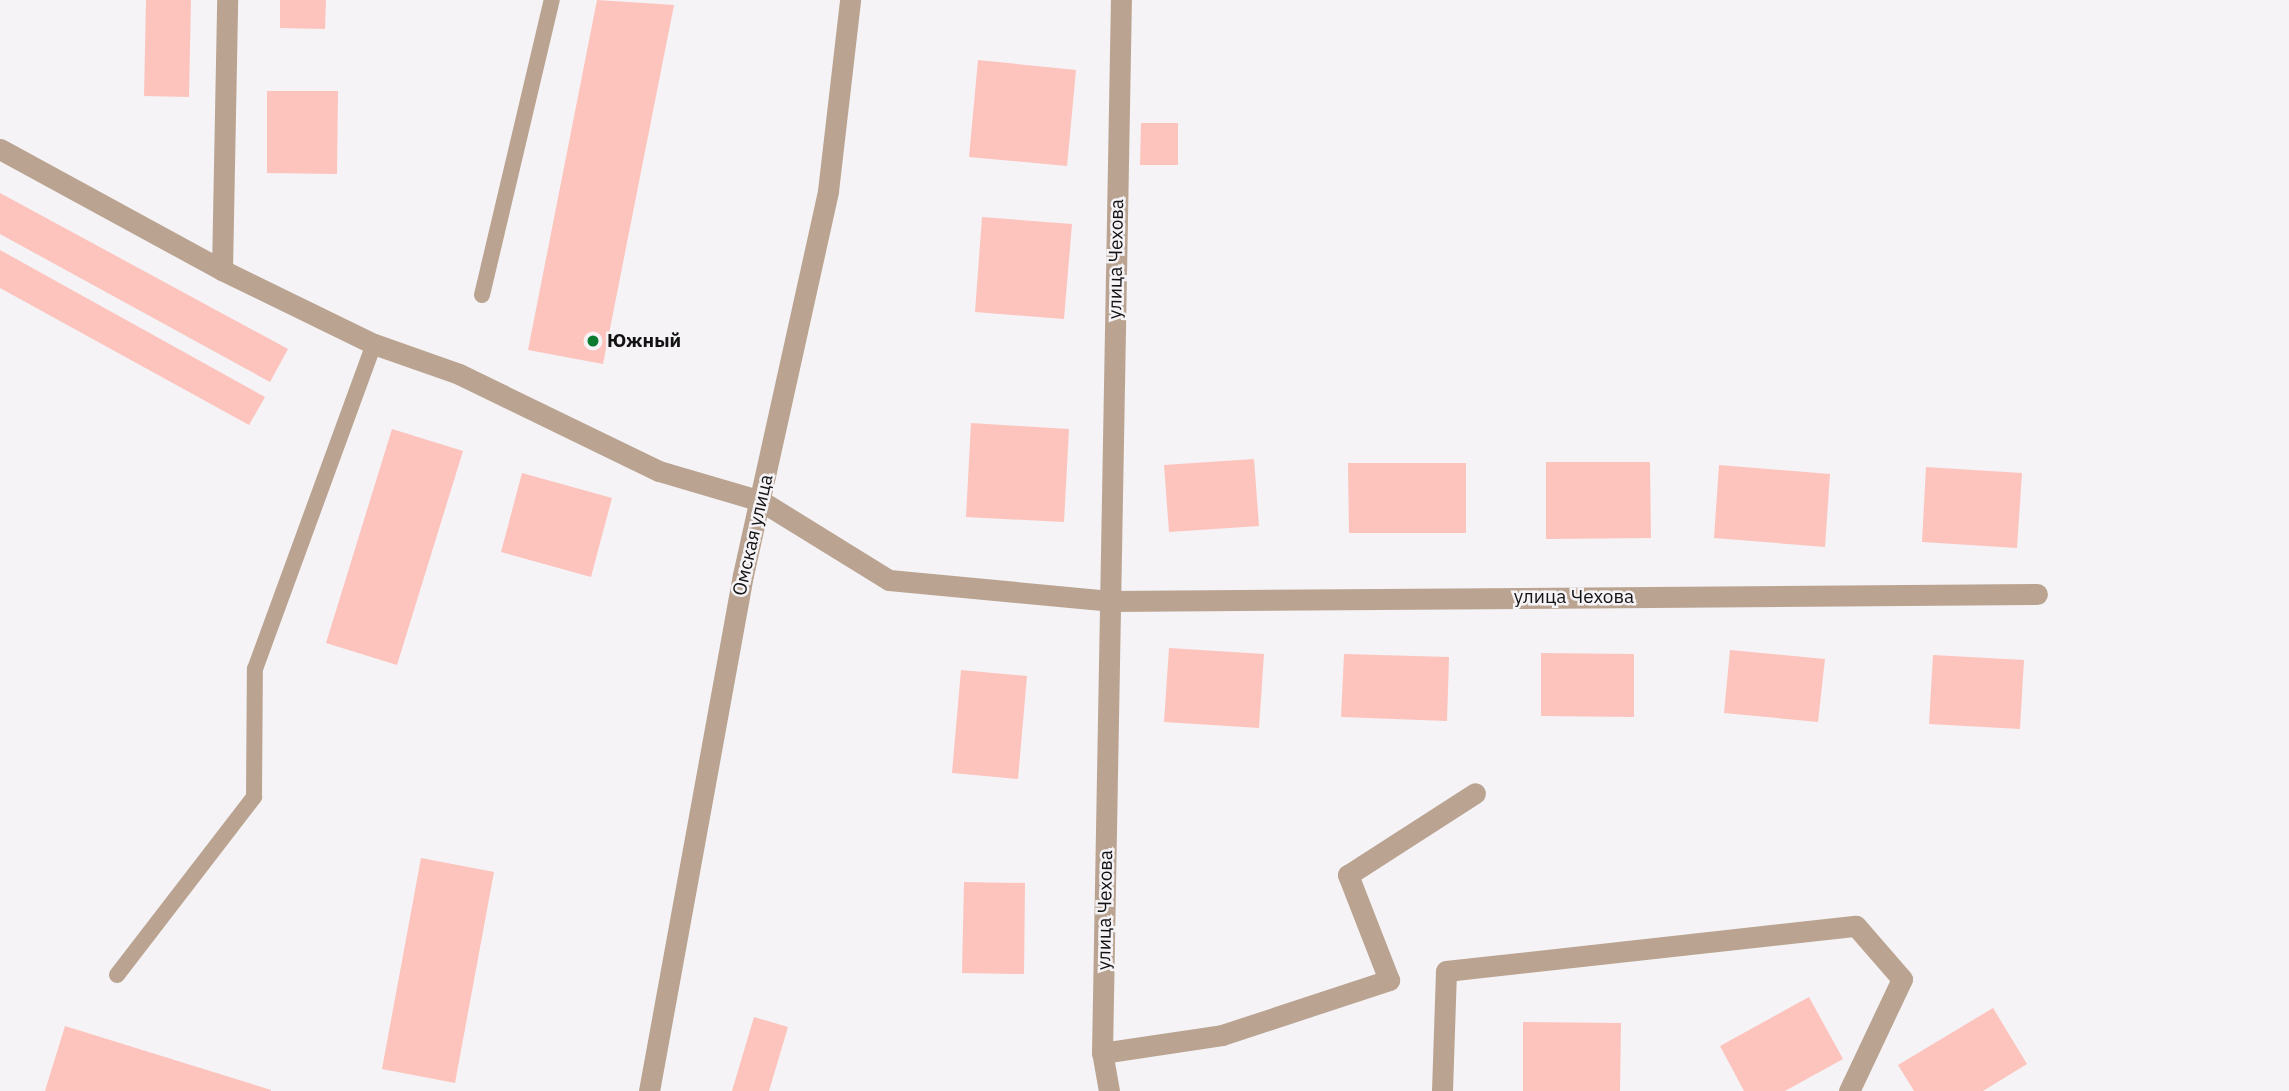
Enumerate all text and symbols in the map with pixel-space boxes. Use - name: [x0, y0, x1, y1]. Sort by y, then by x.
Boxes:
- street label: улица Чехова: [1104, 199, 1128, 319]
- place label: Южный: [607, 330, 681, 352]
- marker: Южный: [585, 333, 601, 349]
- street label: Омская улица: [728, 472, 778, 598]
- street label: улица Чехова: [1514, 586, 1634, 608]
- street label: улица Чехова: [1093, 850, 1117, 970]

